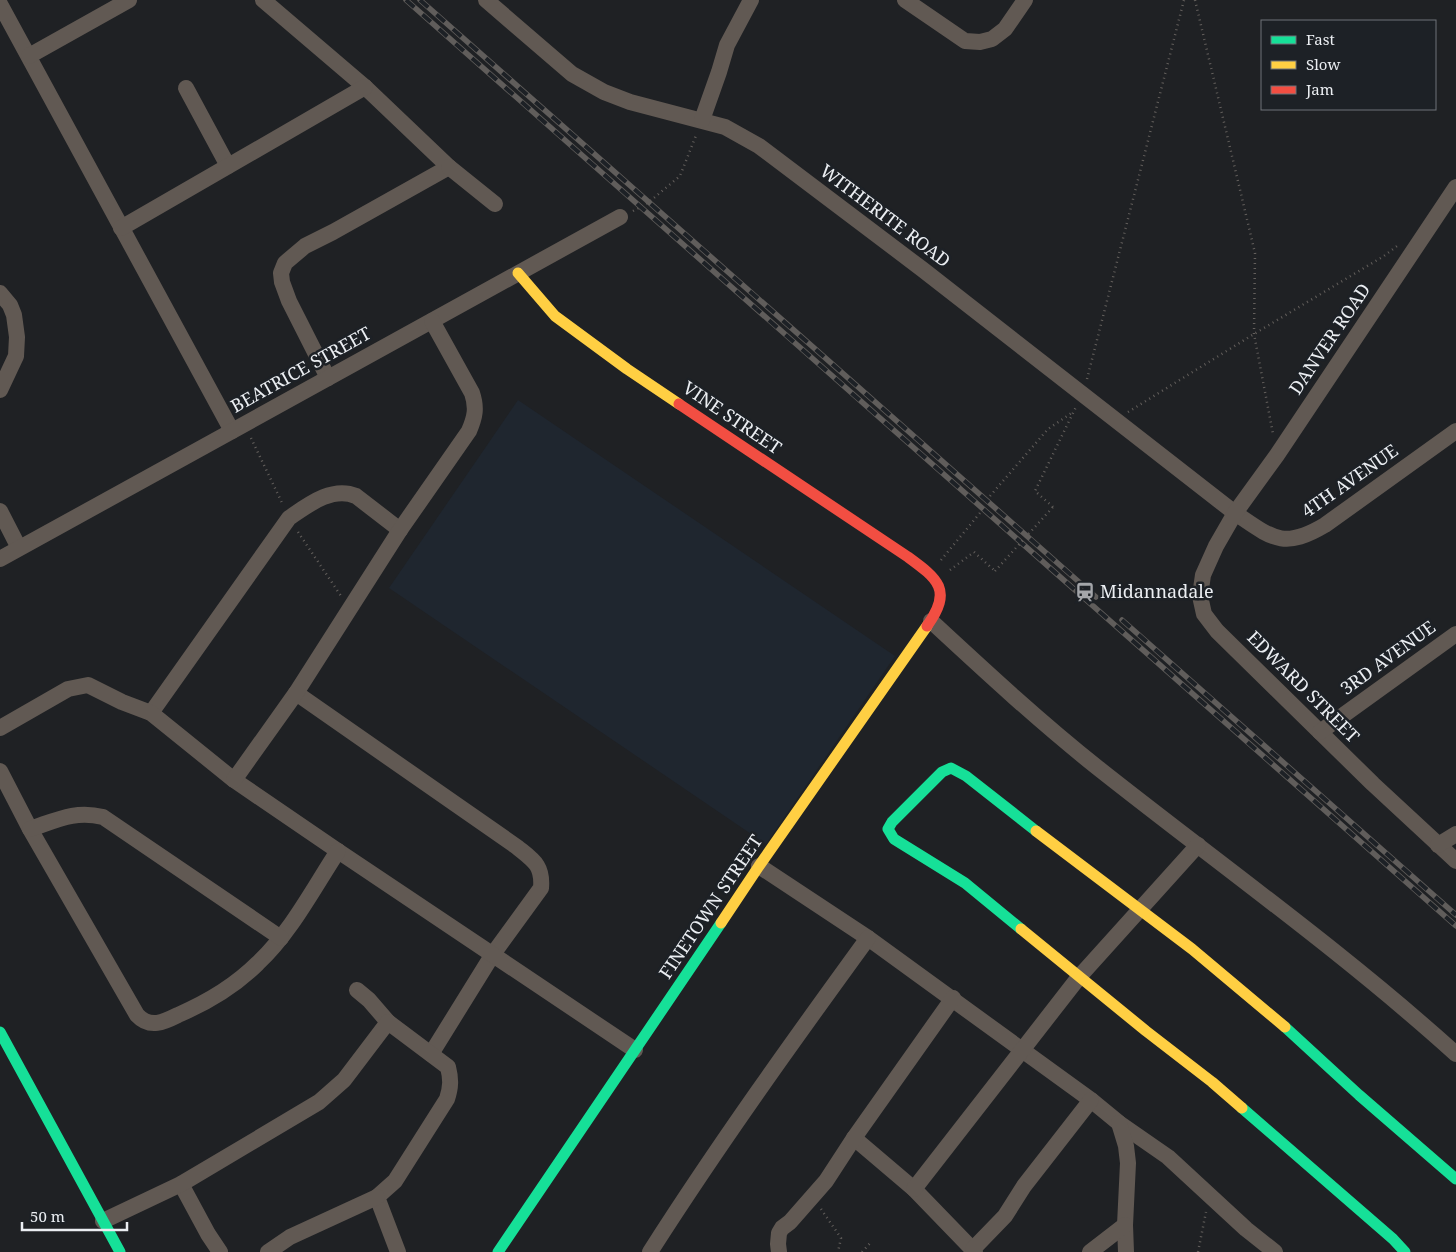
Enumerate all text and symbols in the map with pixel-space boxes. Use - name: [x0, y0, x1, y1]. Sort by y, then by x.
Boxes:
- legend: [1261, 20, 1436, 110]
- text: Fast: [1306, 29, 1335, 49]
- text: Slow: [1306, 54, 1340, 74]
- text: Jam: [1305, 79, 1334, 99]
- street label: WITHERITE ROAD: [815, 158, 956, 272]
- street label: DANVER ROAD: [1283, 278, 1375, 399]
- street label: BEATRICE STREET: [226, 321, 375, 418]
- street label: VINE STREET: [679, 375, 787, 459]
- street label: 4TH AVENUE: [1296, 438, 1402, 522]
- place label: Midannadale: [1100, 579, 1214, 603]
- station icon: Midannadale: [1074, 581, 1096, 603]
- street label: 3RD AVENUE: [1335, 615, 1440, 700]
- street label: EDWARD STREET: [1242, 625, 1365, 748]
- street label: FINETOWN STREET: [653, 830, 767, 983]
- scale bar: [22, 1200, 128, 1232]
- text: 50 m: [30, 1206, 65, 1226]

